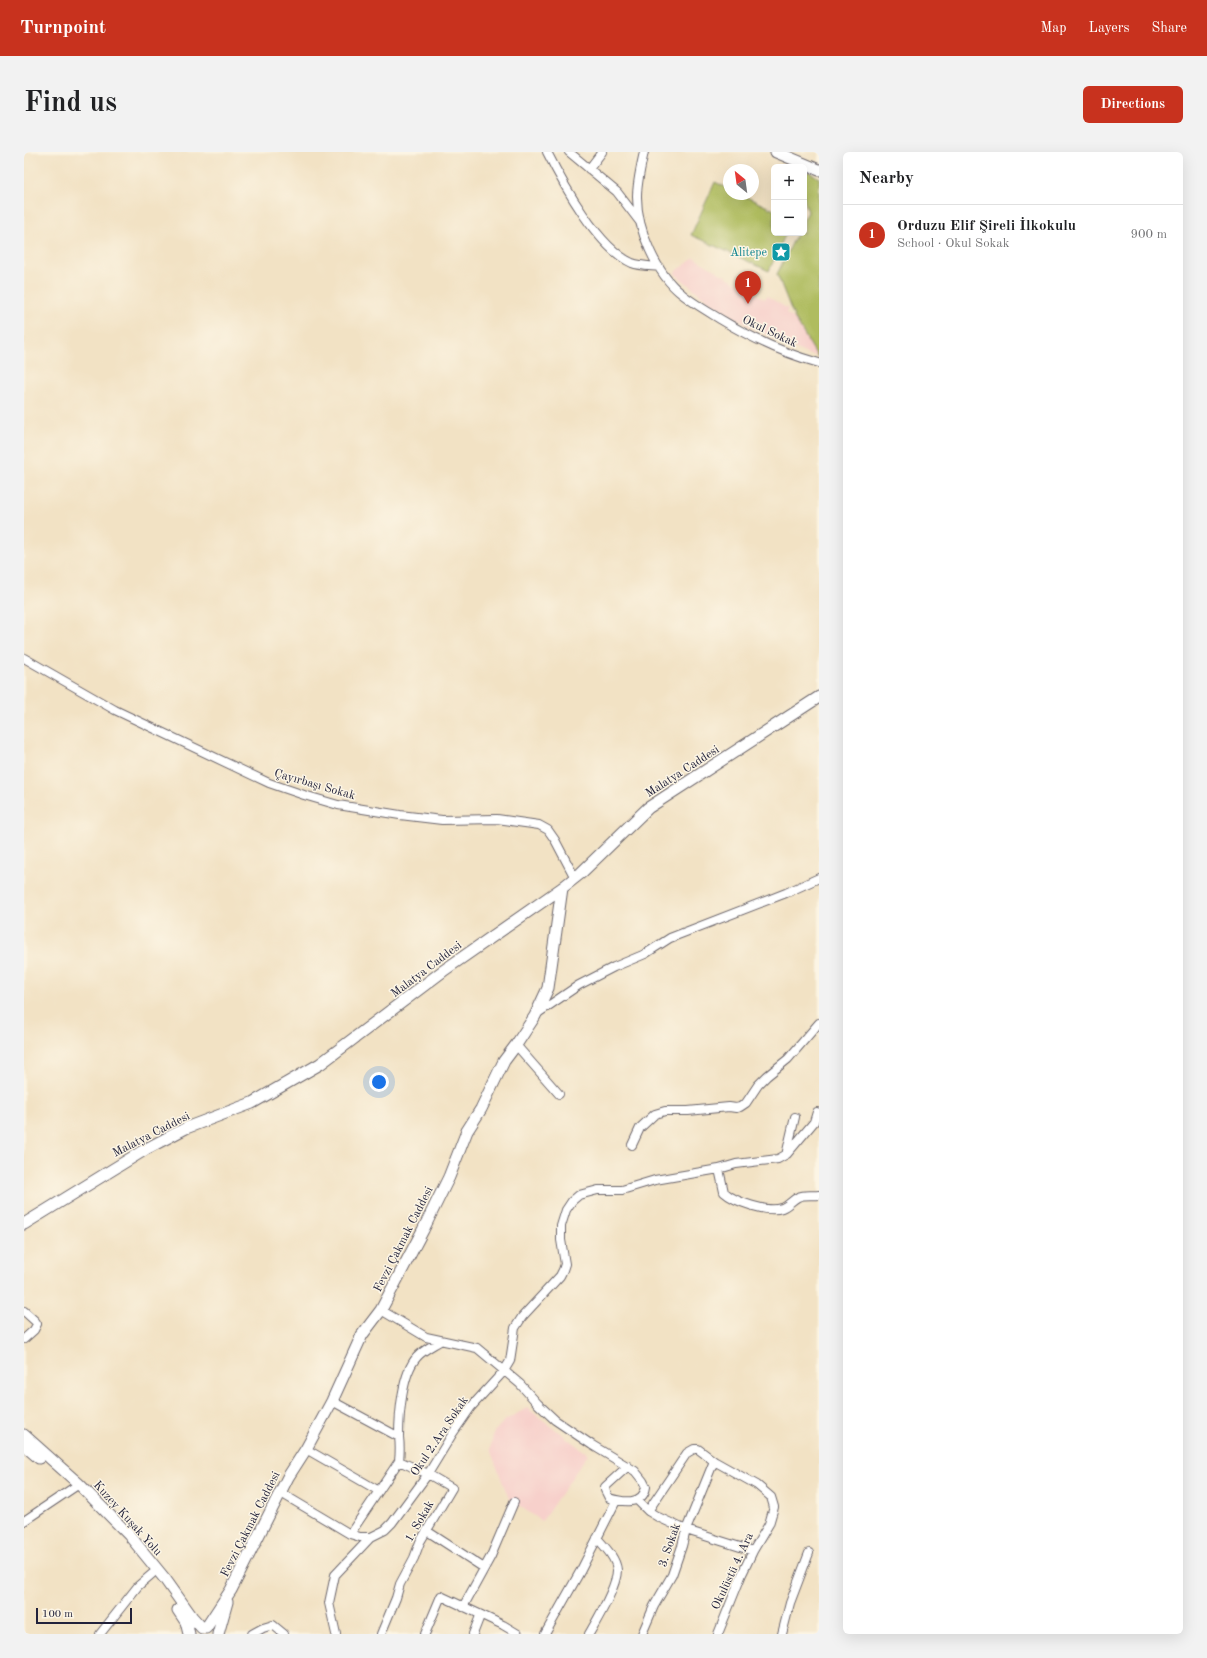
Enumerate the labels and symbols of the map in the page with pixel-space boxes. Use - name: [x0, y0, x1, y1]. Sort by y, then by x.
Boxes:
- north arrow: [723, 164, 759, 200]
- place icon: Alitepe: [770, 241, 792, 263]
- place label: Alitepe: [730, 247, 767, 259]
- pin: 1: [735, 271, 761, 304]
- street label: Okul Sokak: [740, 314, 799, 350]
- street label: Malatya Caddesi: [644, 744, 721, 800]
- street label: Çayırbaşı Sokak: [273, 768, 357, 802]
- street label: Malatya Caddesi: [389, 939, 464, 1000]
- your location: [369, 1072, 389, 1092]
- street label: Malatya Caddesi: [111, 1110, 192, 1160]
- street label: Fevzi Çakmak Caddesi: [372, 1185, 436, 1294]
- street label: Okul 2.Ara Sokak: [409, 1395, 471, 1479]
- street label: Fevzi Çakmak Caddesi: [219, 1470, 283, 1579]
- street label: Kuzey Kuşak Yolu: [91, 1479, 164, 1559]
- street label: 1. Sokak: [403, 1499, 436, 1544]
- street label: 3. Sokak: [657, 1522, 683, 1569]
- street label: Okulüstü 4. Ara: [710, 1531, 756, 1612]
- scale bar: [36, 1606, 132, 1625]

